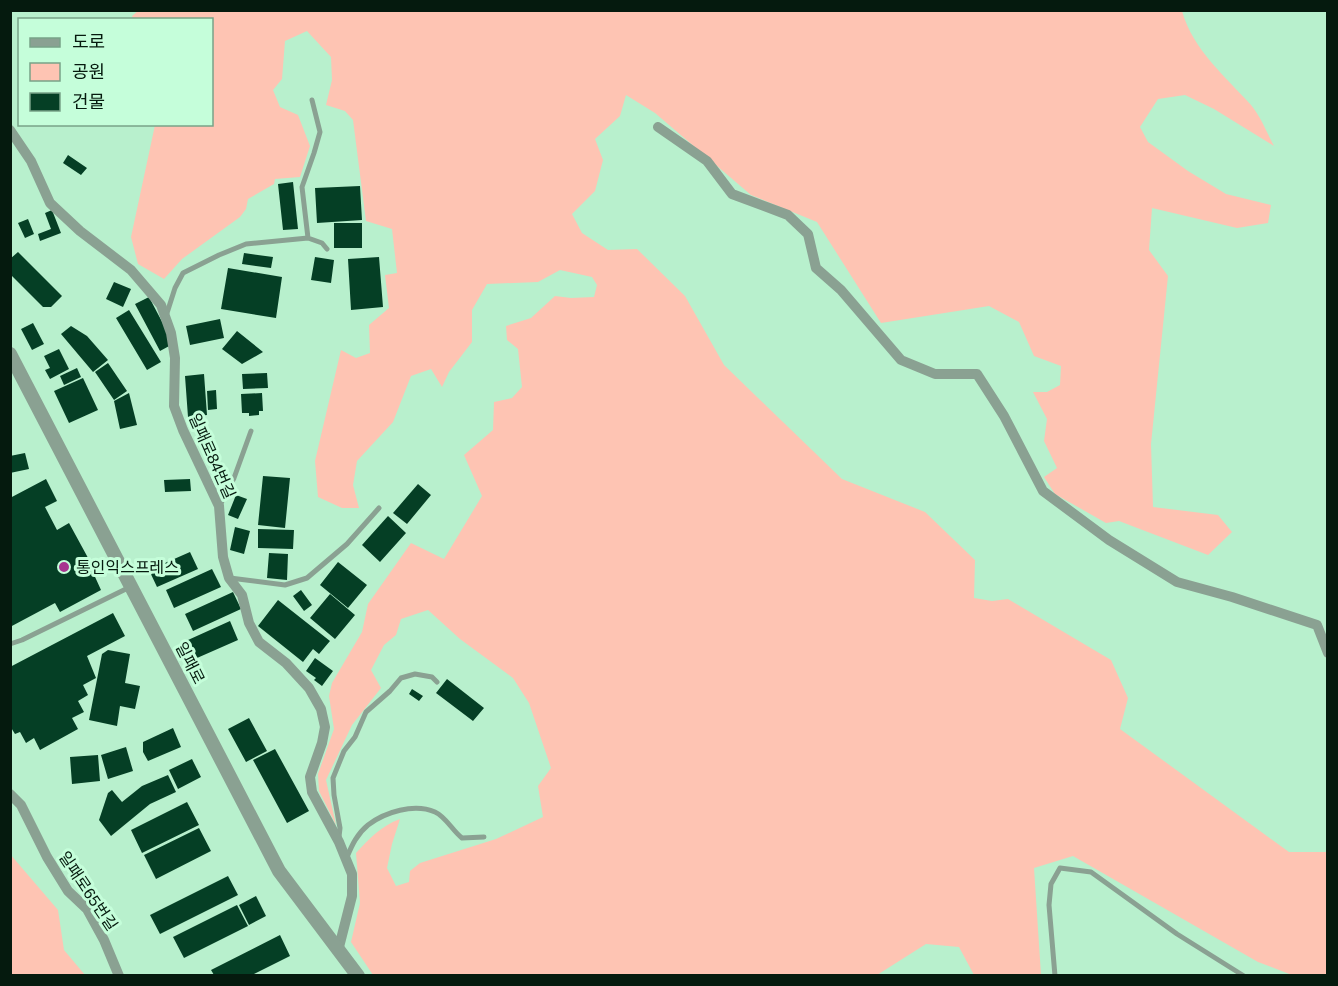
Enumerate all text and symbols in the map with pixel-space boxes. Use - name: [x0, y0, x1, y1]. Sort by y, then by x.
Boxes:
- legend: [18, 18, 213, 126]
- text: 도로: [72, 32, 105, 52]
- text: 공원: [72, 62, 105, 82]
- text: 건물: [72, 92, 105, 112]
- street label: 일패로84번길: [186, 411, 238, 501]
- place label: 통인익스프레스: [76, 559, 179, 576]
- marker: 통인익스프레스: [57, 560, 71, 574]
- street label: 일패로: [172, 639, 208, 687]
- street label: 일패로65번길: [55, 848, 121, 934]

